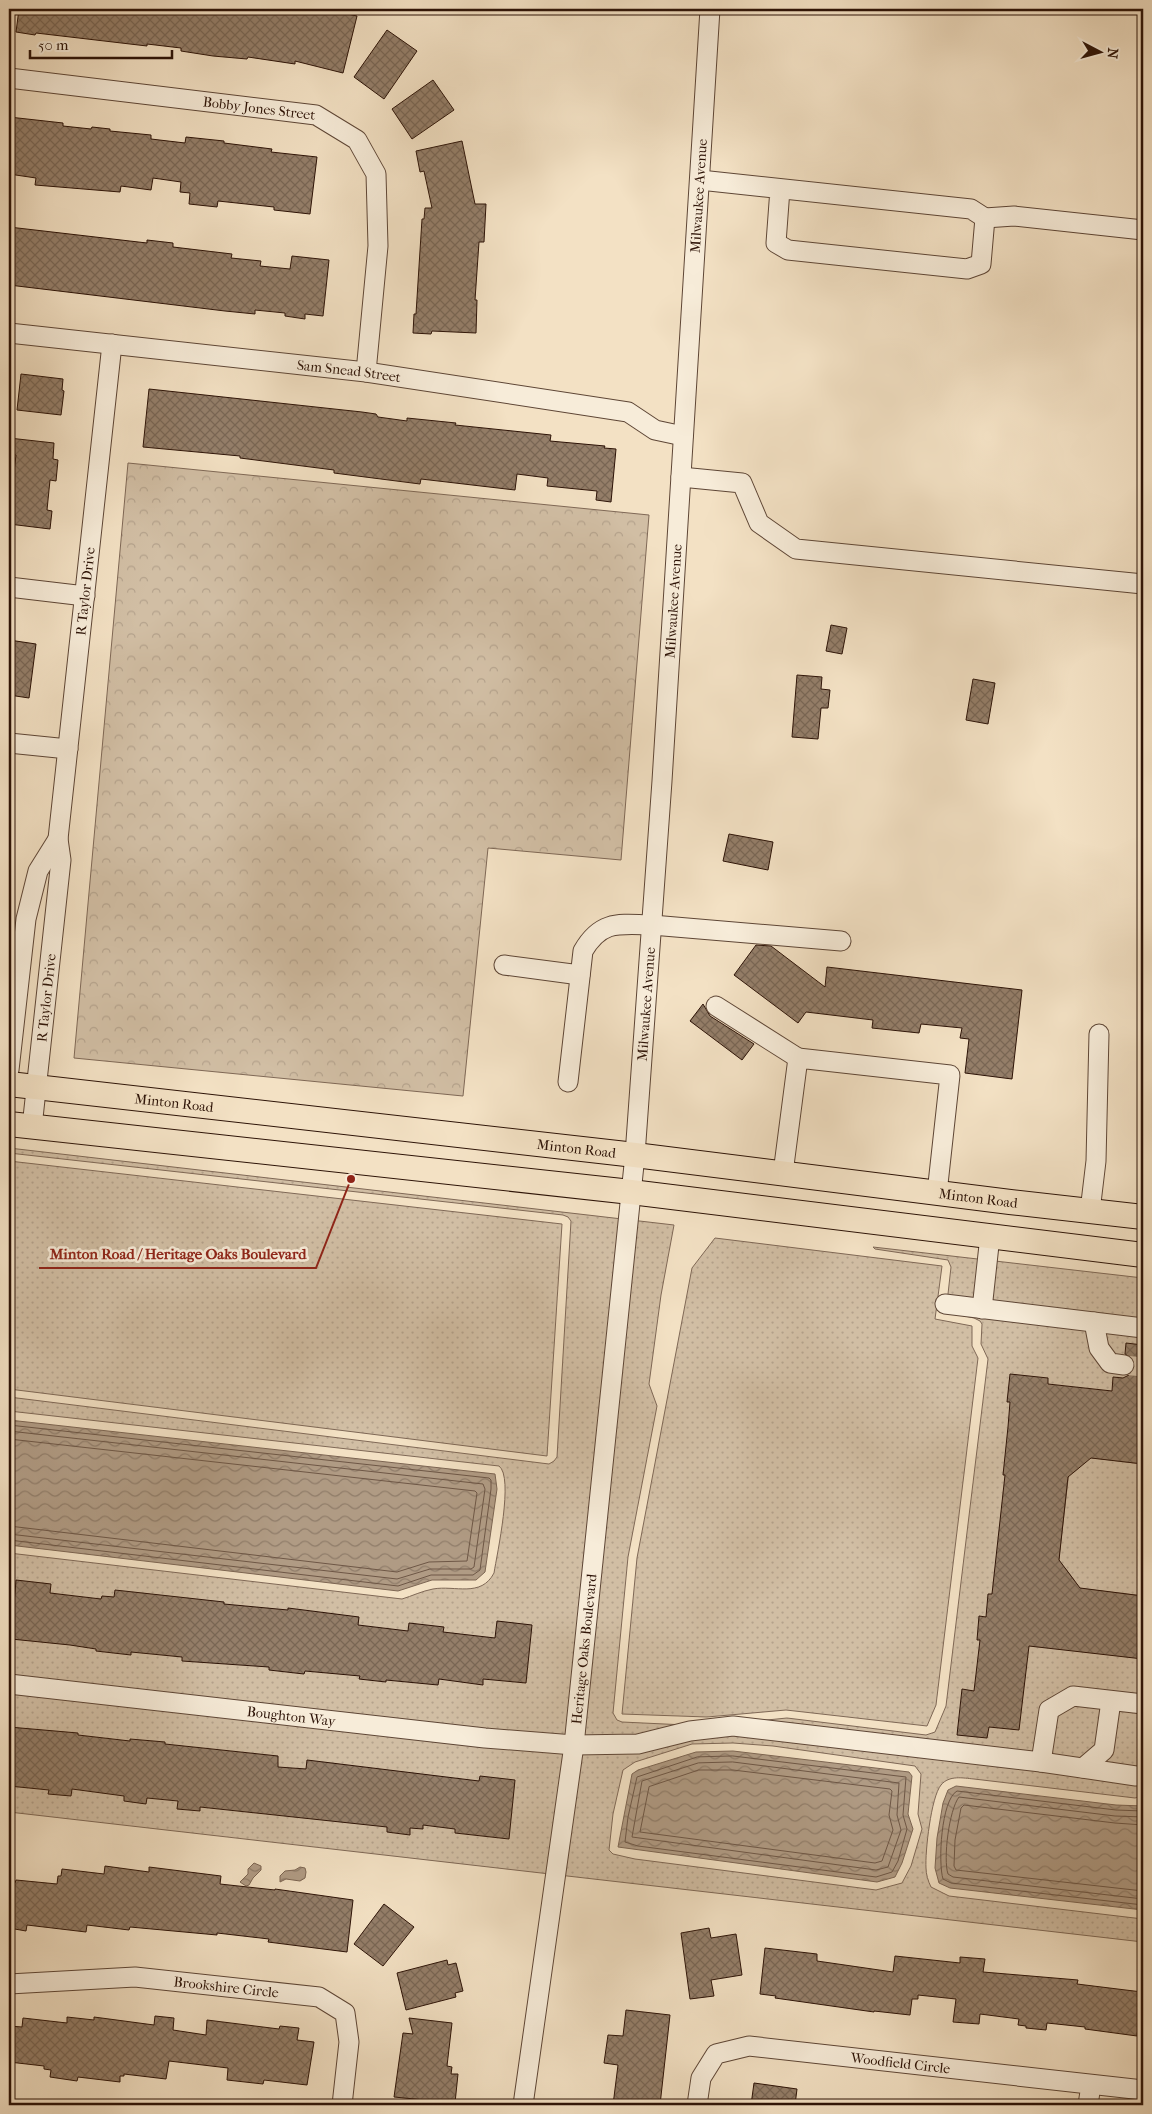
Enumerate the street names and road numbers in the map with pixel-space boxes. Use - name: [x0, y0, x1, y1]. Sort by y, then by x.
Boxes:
- street label: Bobby Jones Street: [202, 93, 316, 123]
- street label: Milwaukee Avenue: [686, 138, 710, 253]
- street label: Sam Snead Street: [296, 356, 402, 386]
- street label: Milwaukee Avenue: [661, 543, 685, 659]
- street label: R Taylor Drive: [72, 546, 98, 636]
- street label: Milwaukee Avenue: [633, 946, 658, 1062]
- street label: R Taylor Drive: [33, 952, 59, 1043]
- street label: Minton Road: [134, 1090, 215, 1116]
- street label: Minton Road: [536, 1135, 617, 1161]
- street label: Minton Road: [938, 1185, 1019, 1211]
- street label: Heritage Oaks Boulevard: [568, 1573, 600, 1725]
- street label: Boughton Way: [246, 1703, 337, 1730]
- street label: Brookshire Circle: [173, 1973, 280, 2001]
- street label: Woodfield Circle: [849, 2049, 951, 2077]

